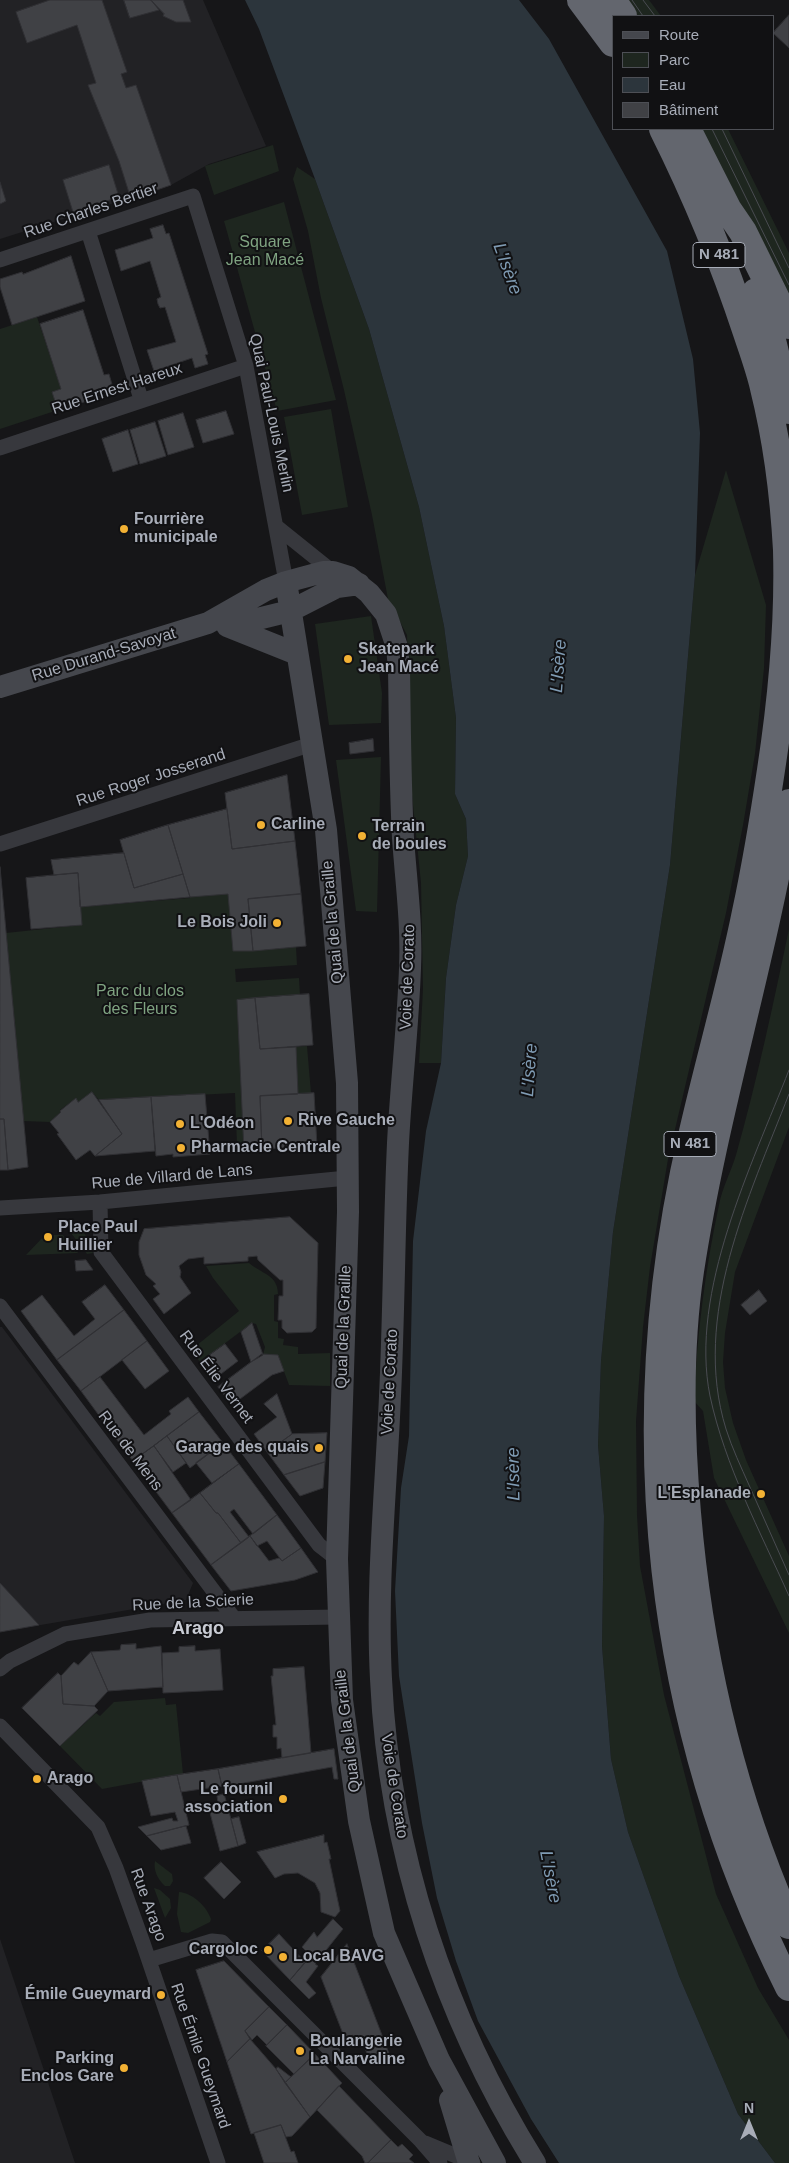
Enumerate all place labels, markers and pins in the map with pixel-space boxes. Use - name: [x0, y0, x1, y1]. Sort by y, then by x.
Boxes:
- place label: Fourrière municipale: [134, 510, 218, 548]
- marker: Fourrière municipale: [118, 523, 130, 535]
- place label: Skatepark Jean Macé: [358, 640, 439, 678]
- marker: Skatepark Jean Macé: [342, 653, 354, 665]
- place label: Carline: [271, 815, 325, 835]
- place label: Terrain de boules: [372, 817, 447, 855]
- marker: Carline: [255, 819, 267, 831]
- marker: Terrain de boules: [356, 830, 368, 842]
- place label: Le Bois Joli: [177, 913, 267, 933]
- marker: Le Bois Joli: [271, 917, 283, 929]
- place label: Rive Gauche: [298, 1111, 395, 1131]
- place label: L'Odéon: [190, 1114, 254, 1134]
- marker: Rive Gauche: [282, 1115, 294, 1127]
- marker: L'Odéon: [174, 1118, 186, 1130]
- place label: Pharmacie Centrale: [191, 1138, 340, 1158]
- marker: Pharmacie Centrale: [175, 1142, 187, 1154]
- place label: Place Paul Huillier: [58, 1218, 138, 1256]
- marker: Place Paul Huillier: [42, 1231, 54, 1243]
- place label: Garage des quais: [176, 1438, 309, 1458]
- marker: Garage des quais: [313, 1442, 325, 1454]
- place label: L'Esplanade: [657, 1484, 751, 1504]
- marker: L'Esplanade: [755, 1488, 767, 1500]
- place label: Arago: [47, 1769, 93, 1789]
- marker: Arago: [31, 1773, 43, 1785]
- place label: Le fournil association: [185, 1780, 273, 1818]
- marker: Le fournil association: [277, 1793, 289, 1805]
- place label: Cargoloc: [189, 1940, 258, 1960]
- marker: Cargoloc: [262, 1944, 274, 1956]
- place label: Local BAVG: [293, 1947, 384, 1967]
- marker: Local BAVG: [277, 1951, 289, 1963]
- place label: Émile Gueymard: [25, 1985, 151, 2005]
- marker: Émile Gueymard: [155, 1989, 167, 2001]
- place label: Boulangerie La Narvaline: [310, 2032, 405, 2070]
- marker: Boulangerie La Narvaline: [294, 2045, 306, 2057]
- place label: Parking Enclos Gare: [21, 2049, 114, 2087]
- marker: Parking Enclos Gare: [118, 2062, 130, 2074]

